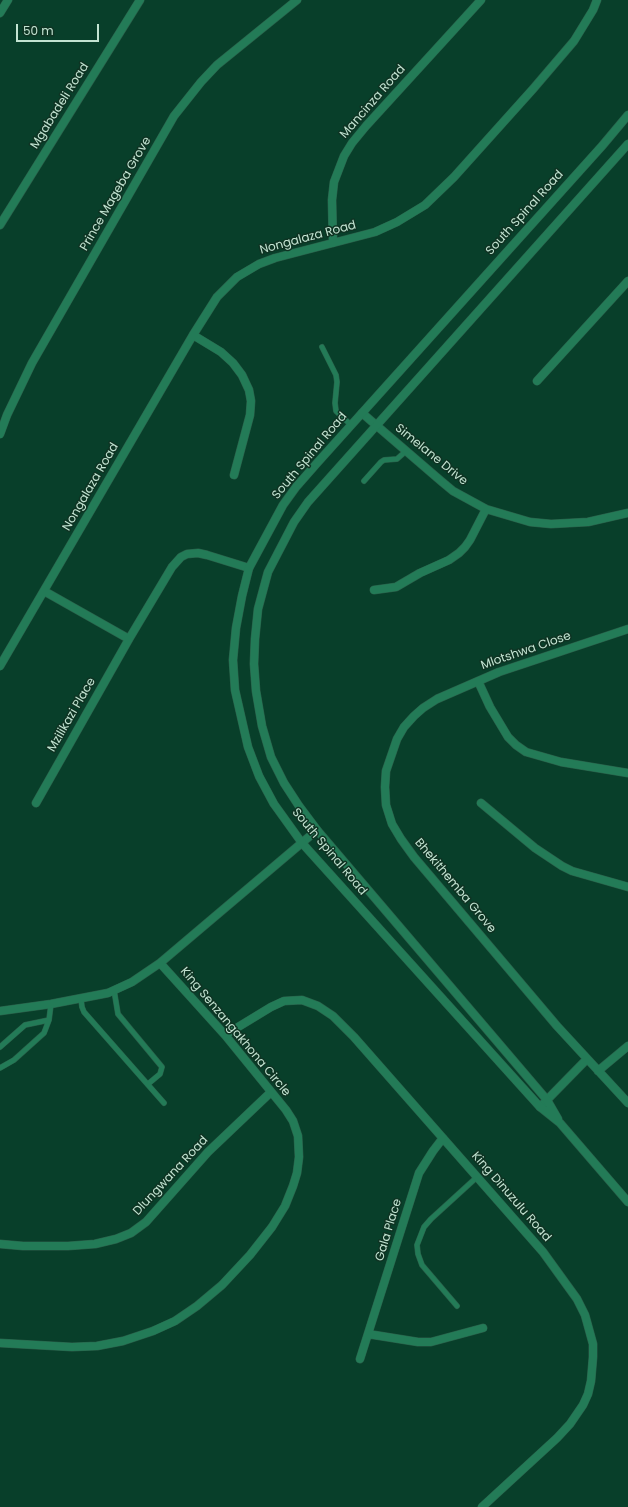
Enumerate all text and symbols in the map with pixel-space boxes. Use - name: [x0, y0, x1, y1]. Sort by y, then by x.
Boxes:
- scale bar: [18, 16, 101, 42]
- text: 50 m: [23, 22, 54, 39]
- street label: Mgabadeli Road: [28, 60, 92, 152]
- street label: Mancinza Road: [337, 63, 409, 141]
- street label: Prince Mageba Grove: [77, 135, 155, 253]
- street label: South Spinal Road: [483, 168, 567, 258]
- street label: Nongalaza Road: [258, 218, 358, 258]
- street label: South Spinal Road: [269, 410, 351, 502]
- street label: Simelane Drive: [392, 421, 470, 489]
- street label: Nongalaza Road: [60, 441, 122, 533]
- street label: Mlotshwa Close: [479, 629, 573, 673]
- street label: Mzilikazi Place: [45, 675, 99, 755]
- street label: South Spinal Road: [288, 806, 370, 898]
- street label: Bhekithemba Grove: [411, 836, 499, 936]
- street label: King Senzangakhona Circle: [177, 965, 293, 1099]
- street label: Dlungwana Road: [131, 1133, 211, 1219]
- street label: King Dinuzulu Road: [468, 1149, 554, 1245]
- street label: Gala Place: [373, 1197, 405, 1263]

